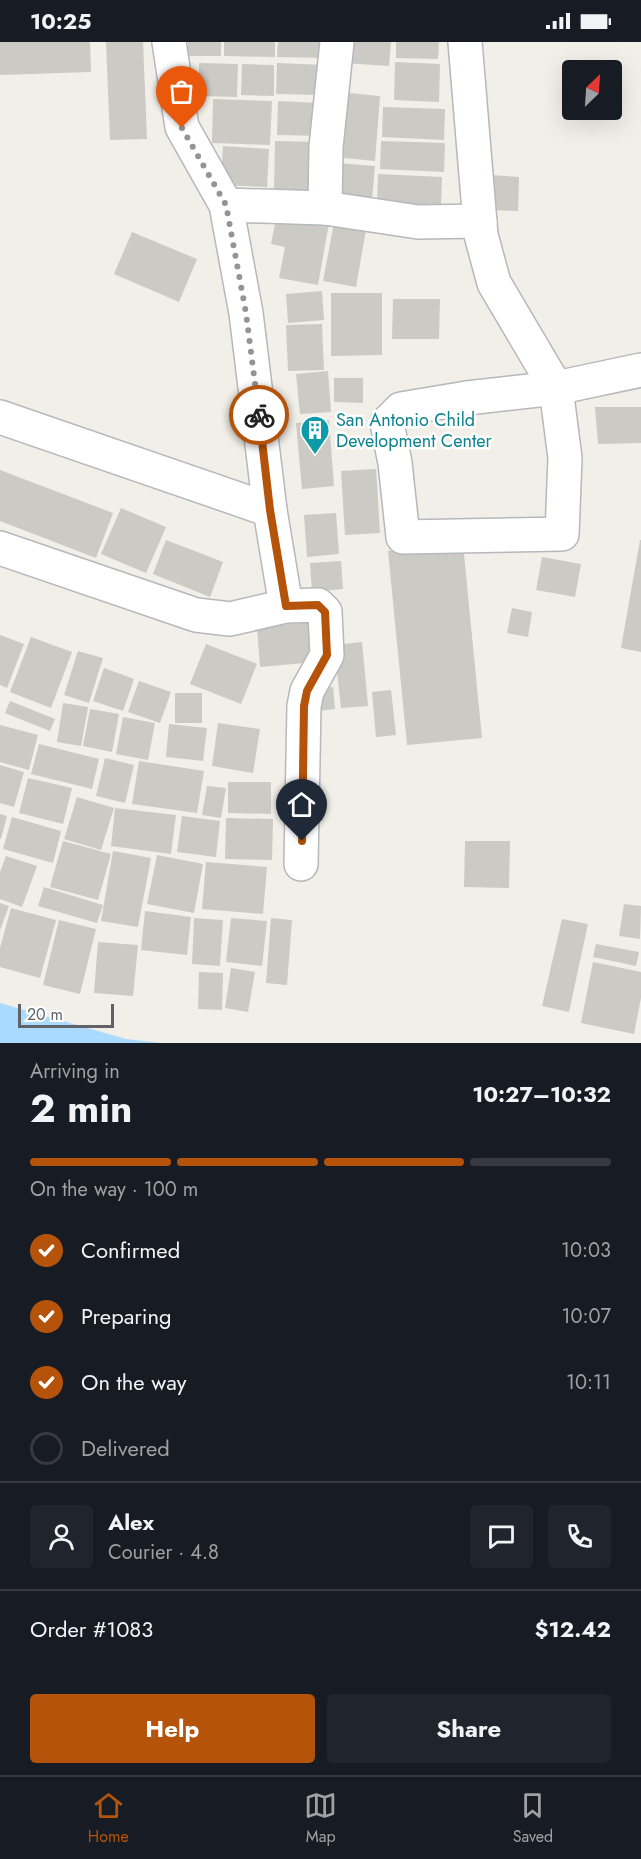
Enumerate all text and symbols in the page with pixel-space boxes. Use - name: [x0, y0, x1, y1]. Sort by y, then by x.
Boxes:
- text: 10:25: [30, 5, 91, 37]
- north arrow: [562, 60, 622, 120]
- map controls: [562, 60, 622, 120]
- pin: [156, 66, 207, 128]
- icon: bag: [165, 75, 198, 108]
- courier: [229, 385, 289, 445]
- icon: bike: [243, 399, 276, 432]
- place label: San Antonio Child Development Center: [336, 407, 493, 454]
- building icon: San Antonio Child Development Center: [299, 414, 331, 456]
- pin: [276, 779, 327, 841]
- icon: home: [285, 788, 318, 821]
- scale bar: [18, 1001, 114, 1028]
- text: 20 m: [27, 1003, 63, 1026]
- text: Arriving in: [30, 1057, 120, 1086]
- text: 10:27–10:32: [472, 1078, 611, 1110]
- text: 2 min: [30, 1080, 132, 1137]
- text: On the way · 100 m: [30, 1175, 198, 1204]
- icon: check: [30, 1234, 63, 1267]
- text: Confirmed: [81, 1234, 180, 1266]
- text: 10:03: [561, 1236, 611, 1265]
- icon: check: [30, 1300, 63, 1333]
- text: Preparing: [81, 1300, 172, 1332]
- text: 10:07: [562, 1302, 611, 1331]
- icon: check: [30, 1366, 63, 1399]
- text: On the way: [81, 1366, 186, 1398]
- text: 10:11: [566, 1368, 611, 1397]
- text: Delivered: [81, 1432, 170, 1464]
- button: person: [30, 1505, 93, 1568]
- button: chat: [470, 1505, 533, 1568]
- button: phone: [548, 1505, 611, 1568]
- text: Alex: [108, 1506, 154, 1538]
- text: Courier · 4.8: [108, 1538, 219, 1567]
- text: Order #1083: [30, 1613, 153, 1645]
- text: $12.42: [535, 1613, 611, 1645]
- button: Help: [30, 1694, 315, 1763]
- button: Share: [327, 1694, 611, 1763]
- tab: Home: [88, 1789, 129, 1848]
- tab: Map: [304, 1789, 337, 1848]
- tab: Saved: [513, 1789, 553, 1848]

